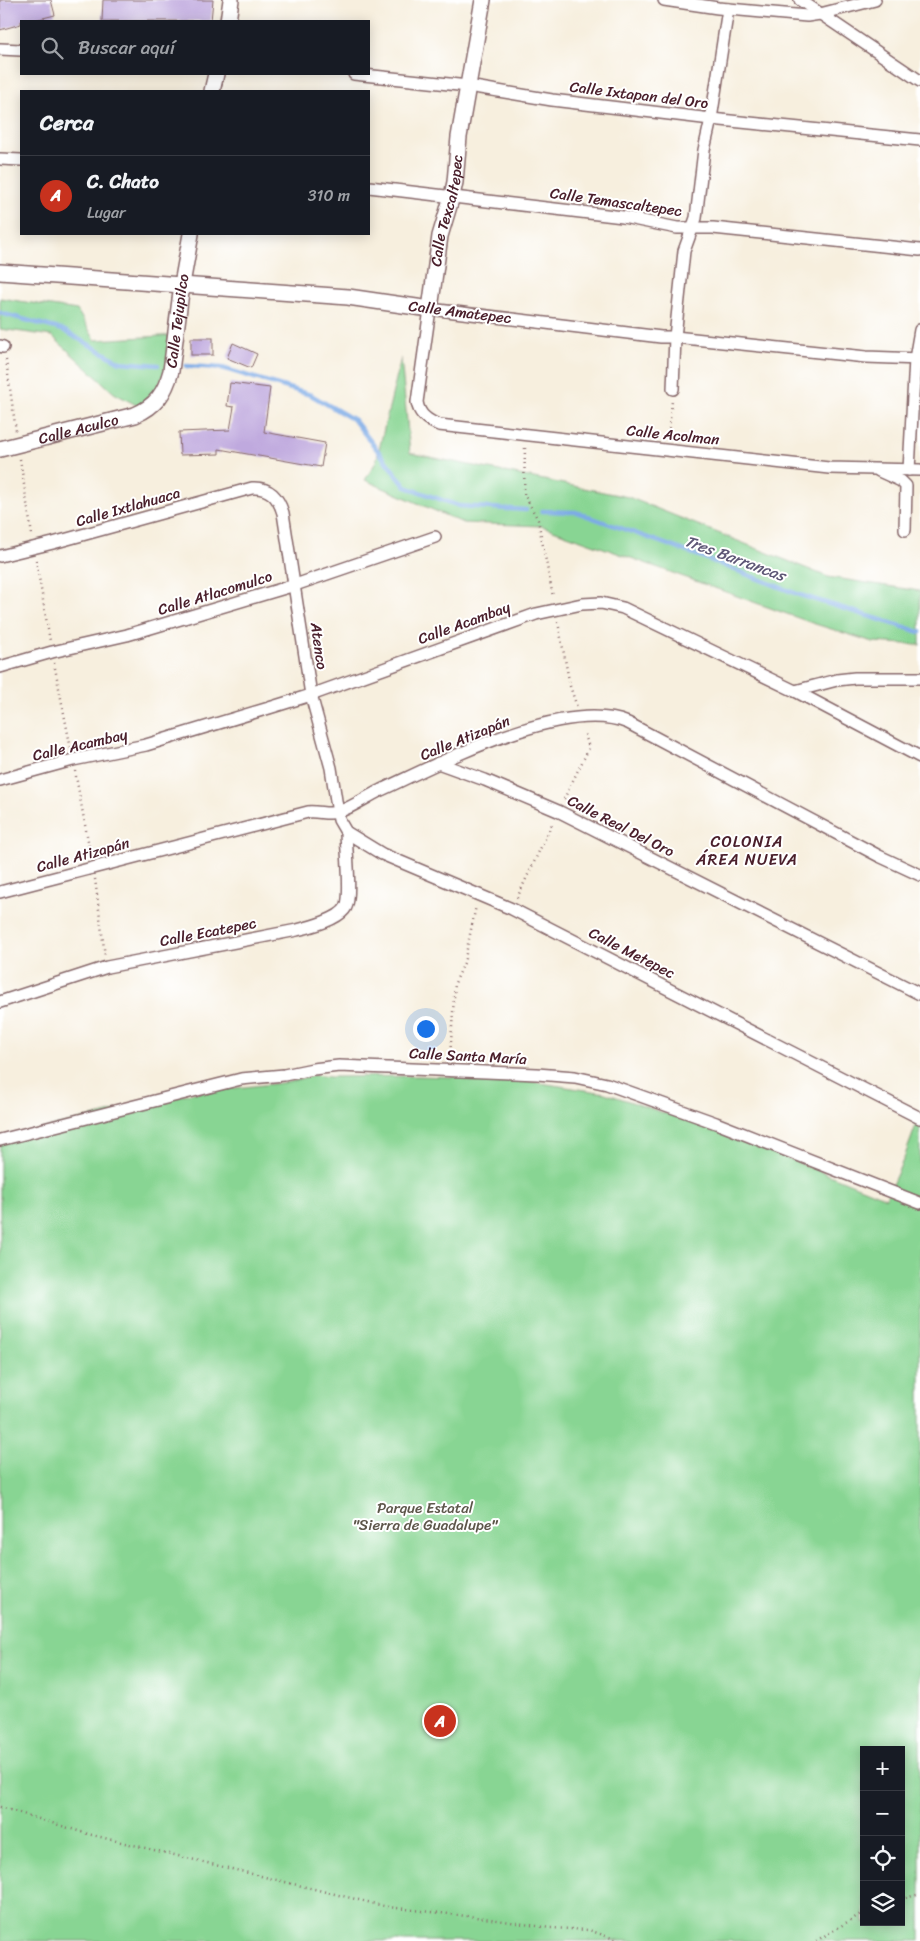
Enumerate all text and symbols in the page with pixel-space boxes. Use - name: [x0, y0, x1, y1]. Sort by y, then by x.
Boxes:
- search box: [20, 20, 370, 75]
- text: Buscar aquí: [78, 31, 175, 64]
- icon: search: [38, 34, 66, 62]
- street label: Calle Ixtapan del Oro: [568, 74, 710, 116]
- text: Cerca: [40, 104, 94, 142]
- street label: Calle Texcaltepec: [423, 153, 470, 268]
- text: C. Chato: [87, 165, 159, 198]
- street label: Calle Temascaltepec: [548, 180, 684, 224]
- text: A: [51, 181, 61, 210]
- text: 310 m: [308, 181, 350, 210]
- text: Lugar: [87, 198, 126, 227]
- street label: Calle Tejupilco: [159, 271, 197, 369]
- street label: Calle Amatepec: [407, 293, 513, 331]
- street label: Calle Aculco: [36, 407, 122, 452]
- street label: Calle Acolman: [625, 417, 721, 453]
- street label: Calle Ixtlahuaca: [73, 480, 184, 534]
- water label: Tres Barrancas: [681, 526, 792, 591]
- street label: Calle Atlacomulco: [154, 563, 276, 623]
- street label: Calle Acambay: [414, 594, 514, 652]
- street label: Atenco: [303, 620, 335, 672]
- street label: Calle Atizapán: [416, 708, 514, 768]
- street label: Calle Acambay: [30, 721, 130, 769]
- street label: Calle Real Del Oro: [563, 788, 680, 864]
- district label: COLONIA ÁREA NUEVA: [695, 827, 798, 874]
- street label: Calle Atizapán: [34, 830, 132, 880]
- street label: Calle Ecatepec: [158, 910, 259, 954]
- street label: Calle Metepec: [584, 920, 680, 986]
- your location: [413, 1016, 439, 1042]
- street label: Calle Santa María: [409, 1040, 528, 1072]
- park label: Parque Estatal "Sierra de Guadalupe": [353, 1495, 498, 1538]
- pin: A: [424, 1702, 456, 1740]
- map controls: [860, 1746, 905, 1926]
- button: +: [860, 1746, 905, 1791]
- button: −: [860, 1791, 905, 1836]
- button: locate: [860, 1836, 905, 1881]
- button: layers: [860, 1881, 905, 1926]

